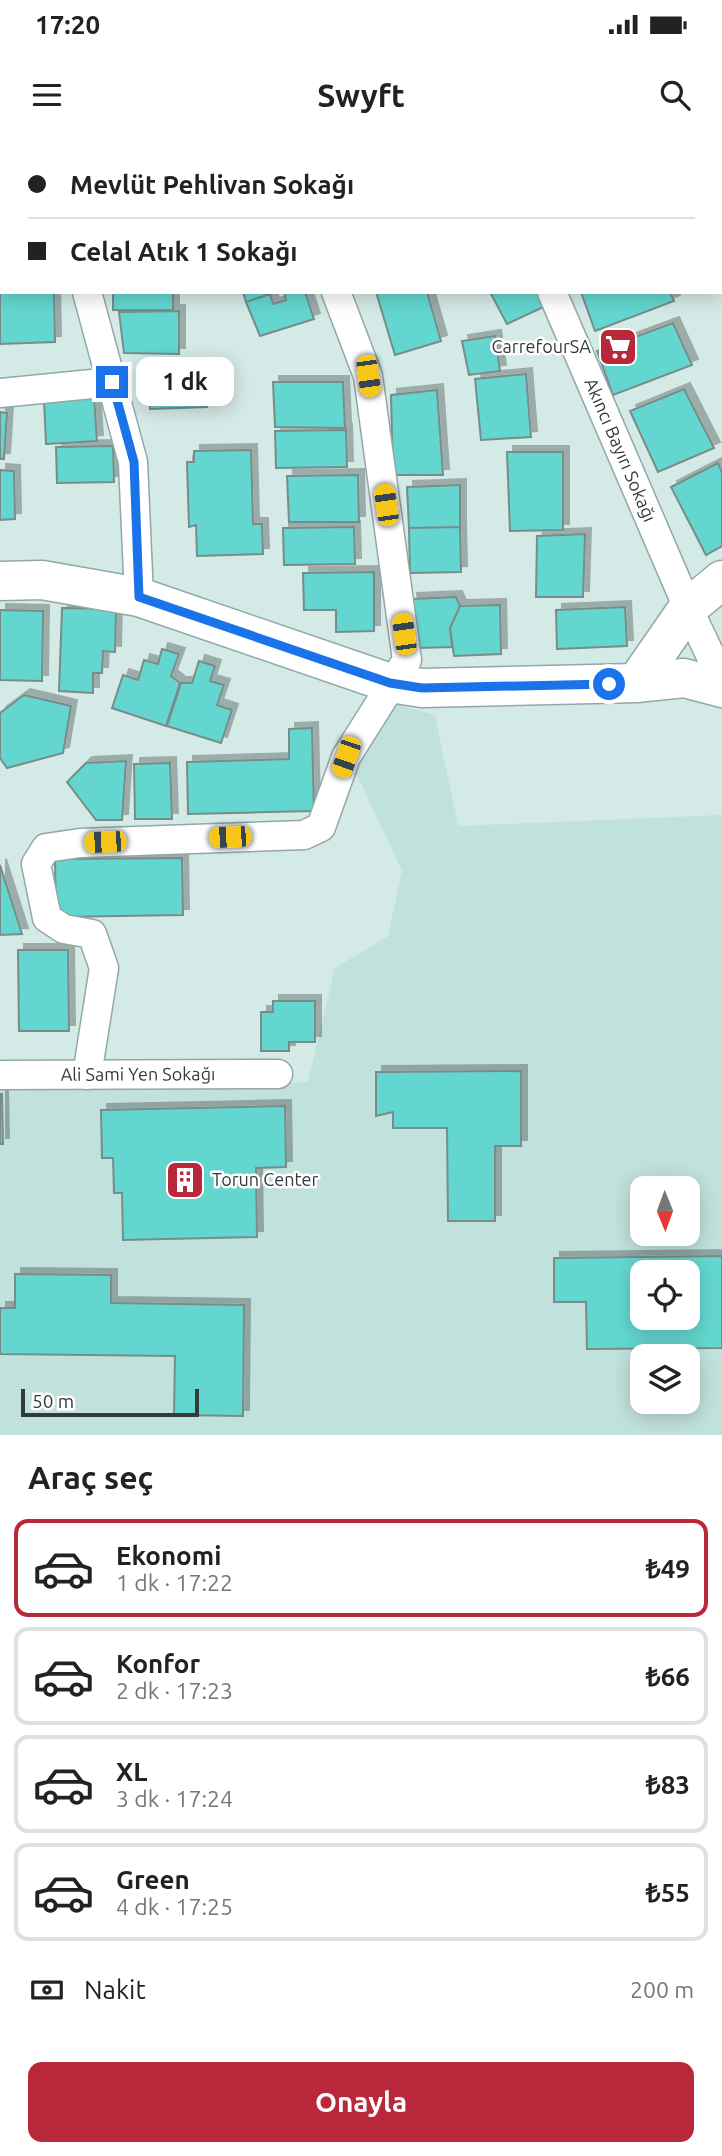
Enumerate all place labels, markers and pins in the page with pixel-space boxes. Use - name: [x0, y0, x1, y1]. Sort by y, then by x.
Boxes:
- supermarket icon: CarrefourSA: [597, 326, 639, 368]
- place label: CarrefourSA: [492, 336, 591, 356]
- building icon: Torun Center: [164, 1159, 206, 1201]
- place label: Torun Center: [212, 1169, 318, 1189]

